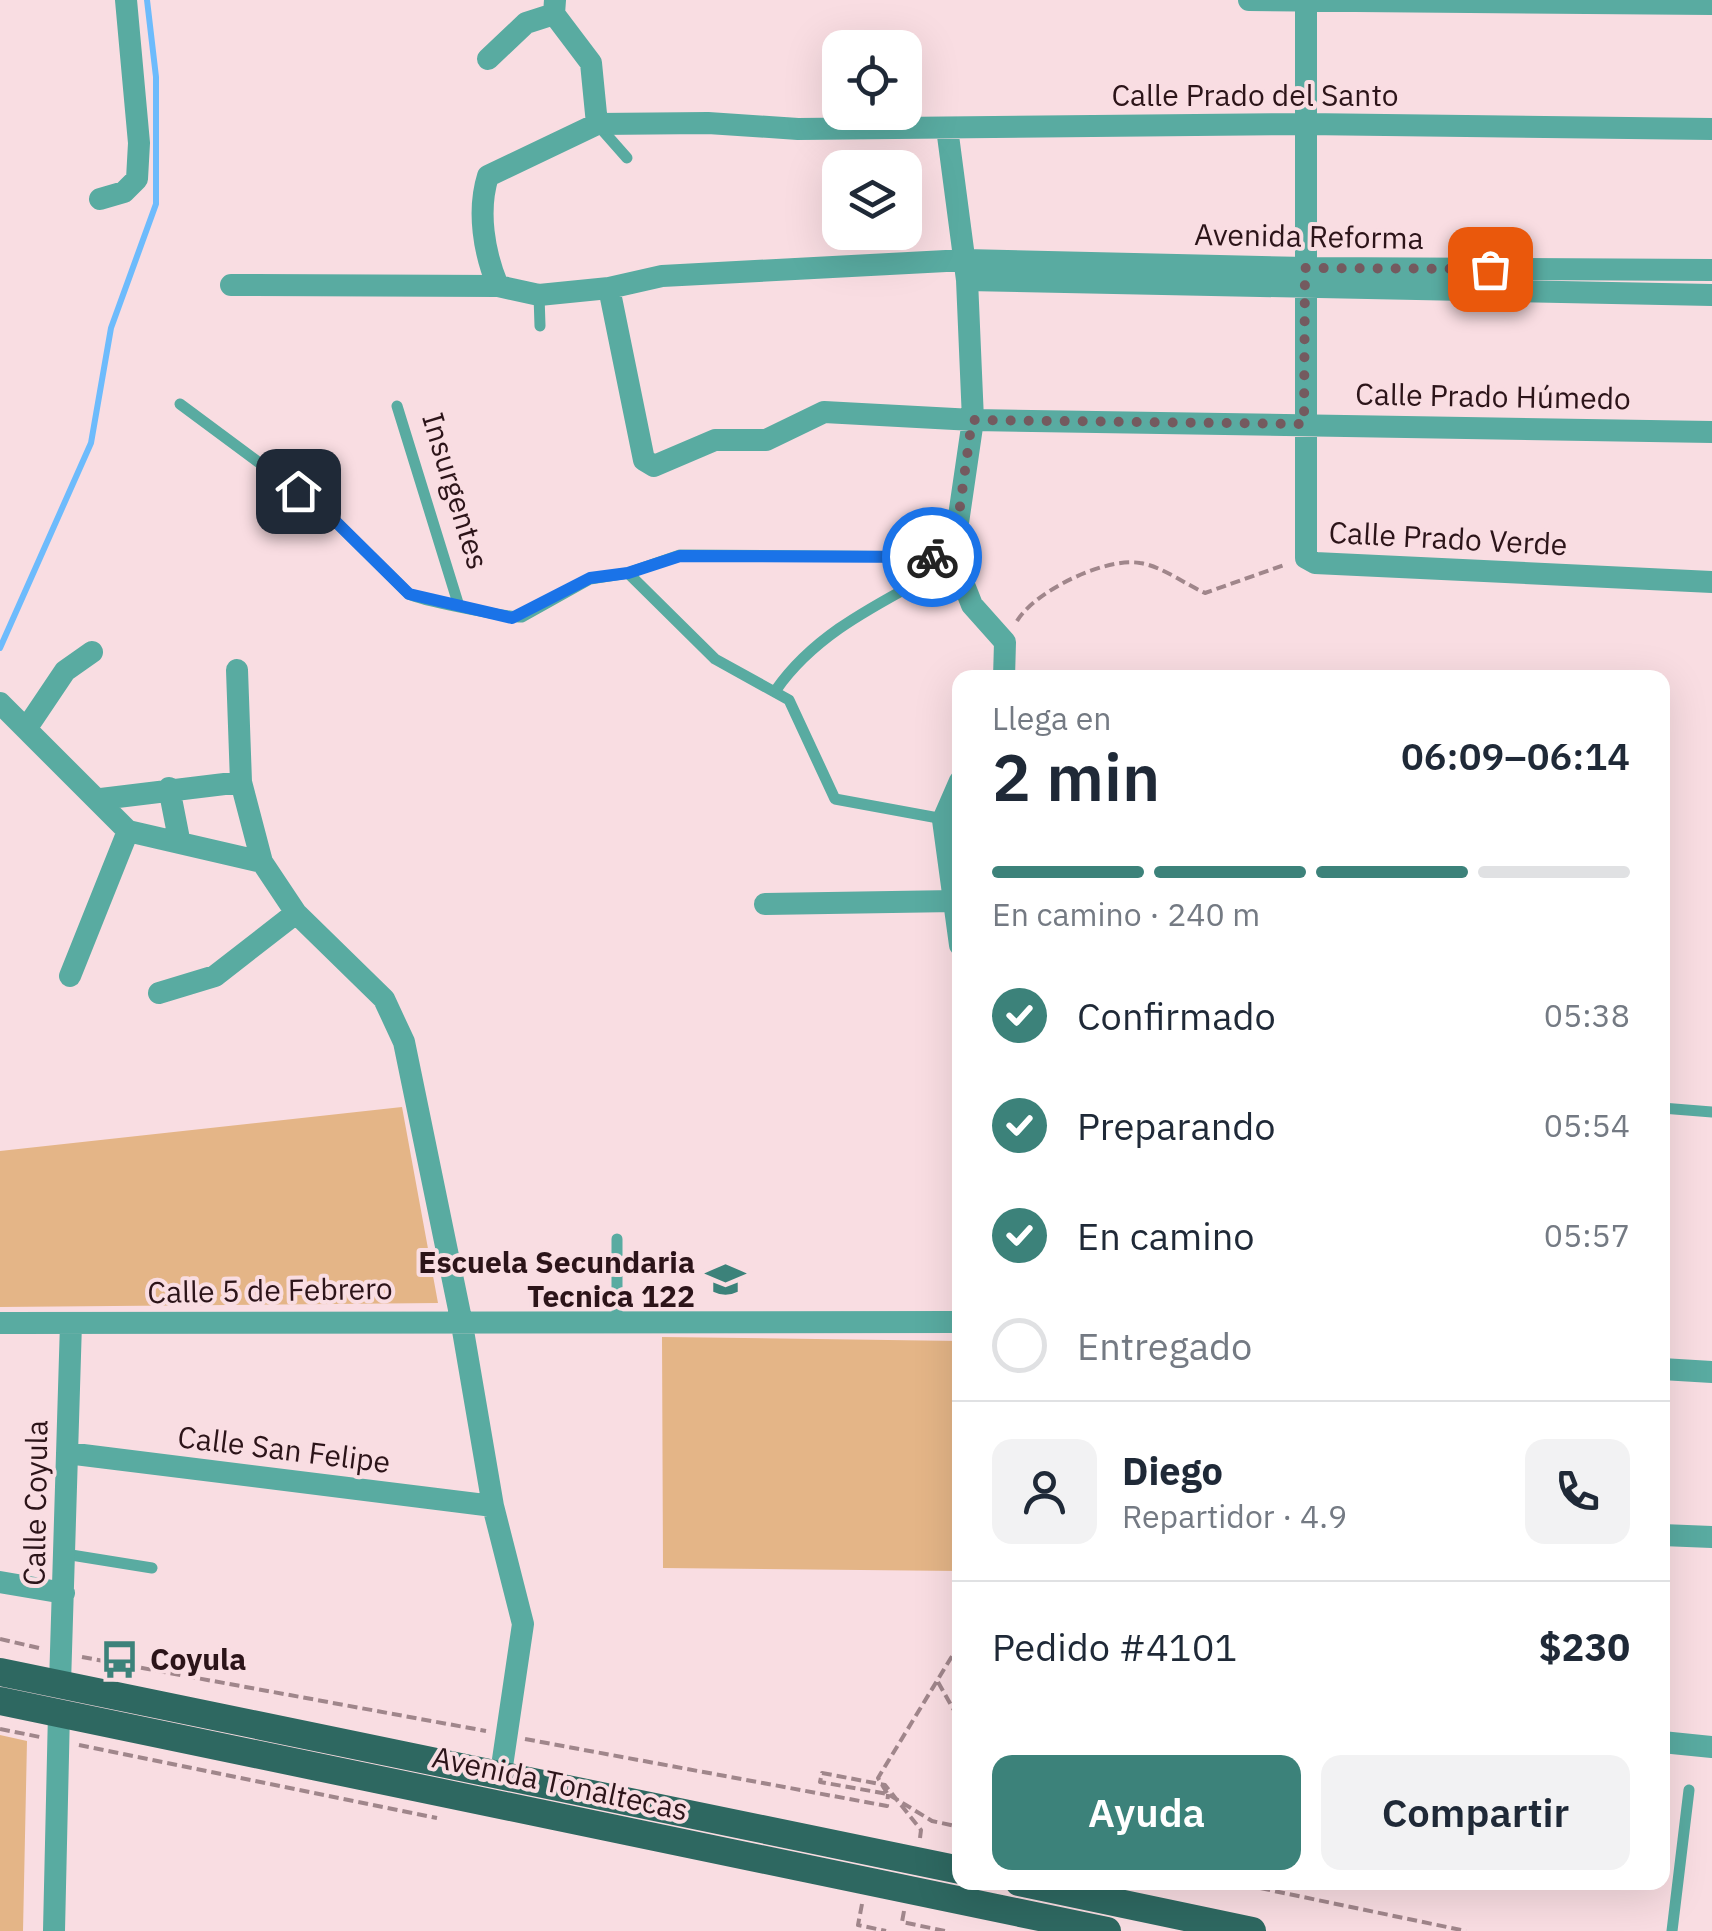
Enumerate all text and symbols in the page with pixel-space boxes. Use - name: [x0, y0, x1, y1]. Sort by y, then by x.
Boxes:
- map controls: [822, 30, 922, 250]
- button: locate: [822, 30, 922, 130]
- street label: Calle Prado del Santo: [1111, 75, 1399, 114]
- button: layers: [822, 150, 922, 250]
- street label: Avenida Reforma: [1194, 214, 1424, 257]
- pin: [1448, 227, 1533, 312]
- icon: bag: [1463, 242, 1518, 297]
- street label: Calle Prado Húmedo: [1355, 374, 1631, 417]
- street label: Insurgentes: [414, 408, 499, 574]
- pin: [256, 449, 341, 534]
- icon: home: [271, 464, 326, 519]
- courier: [882, 507, 982, 607]
- street label: Calle Prado Verde: [1328, 512, 1568, 563]
- icon: bike: [905, 530, 960, 585]
- text: Llega en: [992, 697, 1112, 739]
- text: 06:09–06:14: [1401, 731, 1630, 780]
- text: 2 min: [992, 734, 1160, 819]
- text: En camino · 240 m: [992, 893, 1260, 935]
- icon: check: [992, 988, 1047, 1043]
- text: Confirmado: [1077, 991, 1276, 1040]
- text: 05:38: [1544, 994, 1630, 1036]
- icon: check: [992, 1098, 1047, 1153]
- text: Preparando: [1077, 1101, 1276, 1150]
- text: 05:54: [1544, 1104, 1630, 1146]
- icon: check: [992, 1208, 1047, 1263]
- text: En camino: [1077, 1211, 1255, 1260]
- text: 05:57: [1544, 1214, 1630, 1256]
- place label: Escuela Secundaria Tecnica 122: [418, 1242, 695, 1315]
- school or university icon: Escuela Secundaria Tecnica 122: [704, 1259, 746, 1301]
- street label: Calle 5 de Febrero: [147, 1268, 393, 1311]
- text: Entregado: [1077, 1321, 1252, 1370]
- street label: Calle San Felipe: [176, 1416, 393, 1481]
- street label: Calle Coyula: [14, 1420, 55, 1586]
- button: person: [992, 1439, 1097, 1544]
- button: phone: [1525, 1439, 1630, 1544]
- text: Diego: [1122, 1446, 1223, 1495]
- text: Repartidor · 4.9: [1122, 1495, 1347, 1537]
- text: Pedido #4101: [992, 1622, 1237, 1671]
- text: $230: [1539, 1622, 1630, 1671]
- bus stop icon: Coyula: [99, 1639, 141, 1681]
- place label: Coyula: [150, 1639, 246, 1678]
- street label: Avenida Tonaltecas: [429, 1736, 692, 1829]
- button: Ayuda: [992, 1755, 1301, 1870]
- button: Compartir: [1321, 1755, 1630, 1870]

